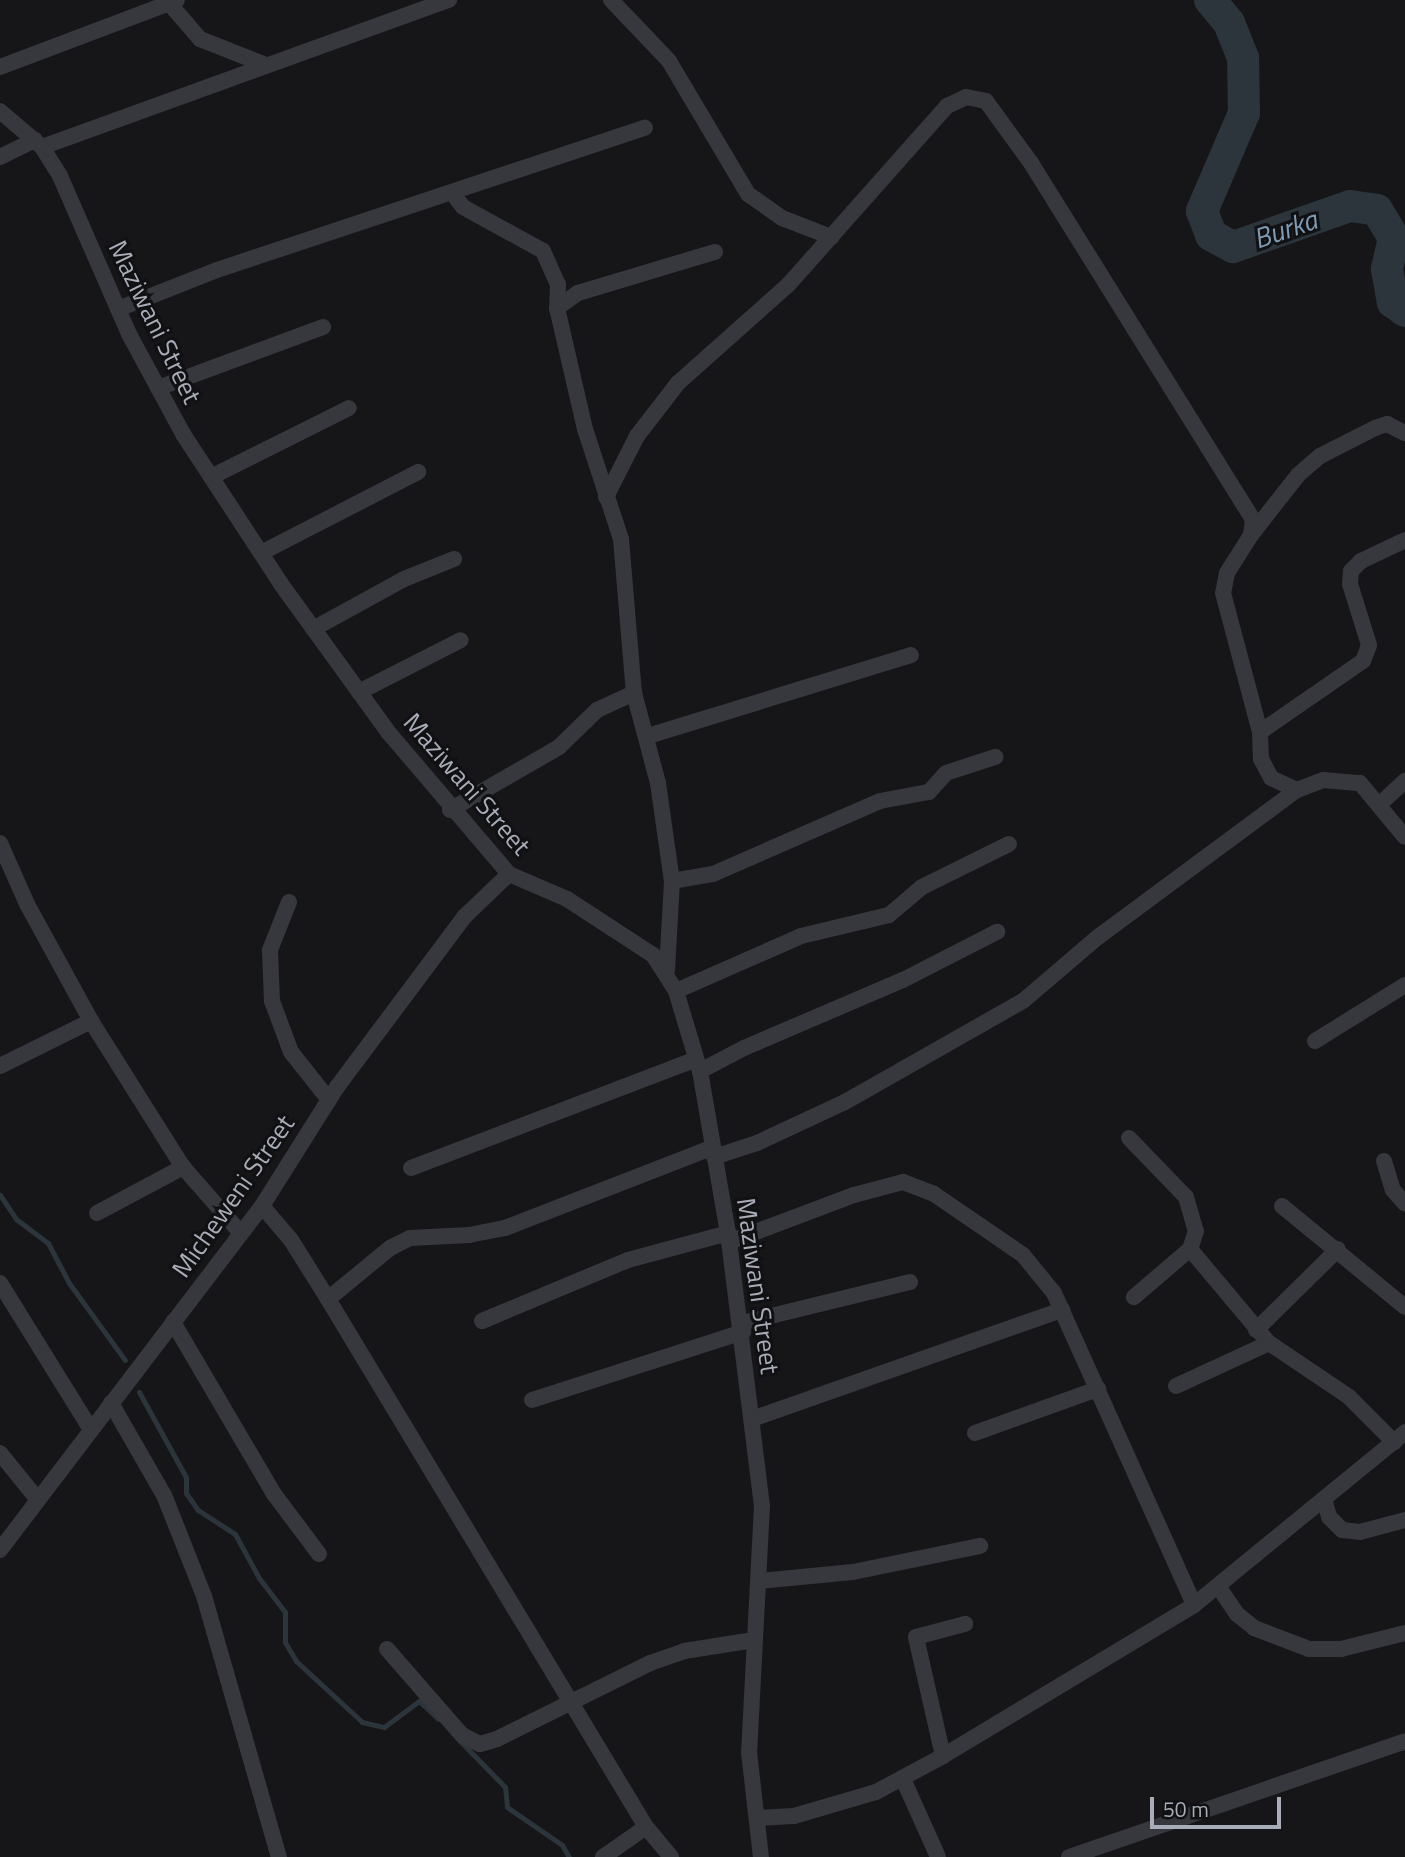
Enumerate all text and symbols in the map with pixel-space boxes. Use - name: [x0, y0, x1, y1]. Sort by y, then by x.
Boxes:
- water label: Burka: [1249, 203, 1321, 255]
- street label: Maziwani Street: [102, 235, 208, 409]
- street label: Maziwani Street: [397, 707, 537, 861]
- street label: Micheweni Street: [165, 1109, 301, 1283]
- street label: Maziwani Street: [730, 1196, 786, 1376]
- scale bar: [1153, 1784, 1284, 1828]
- text: 50 m: [1163, 1793, 1209, 1825]

